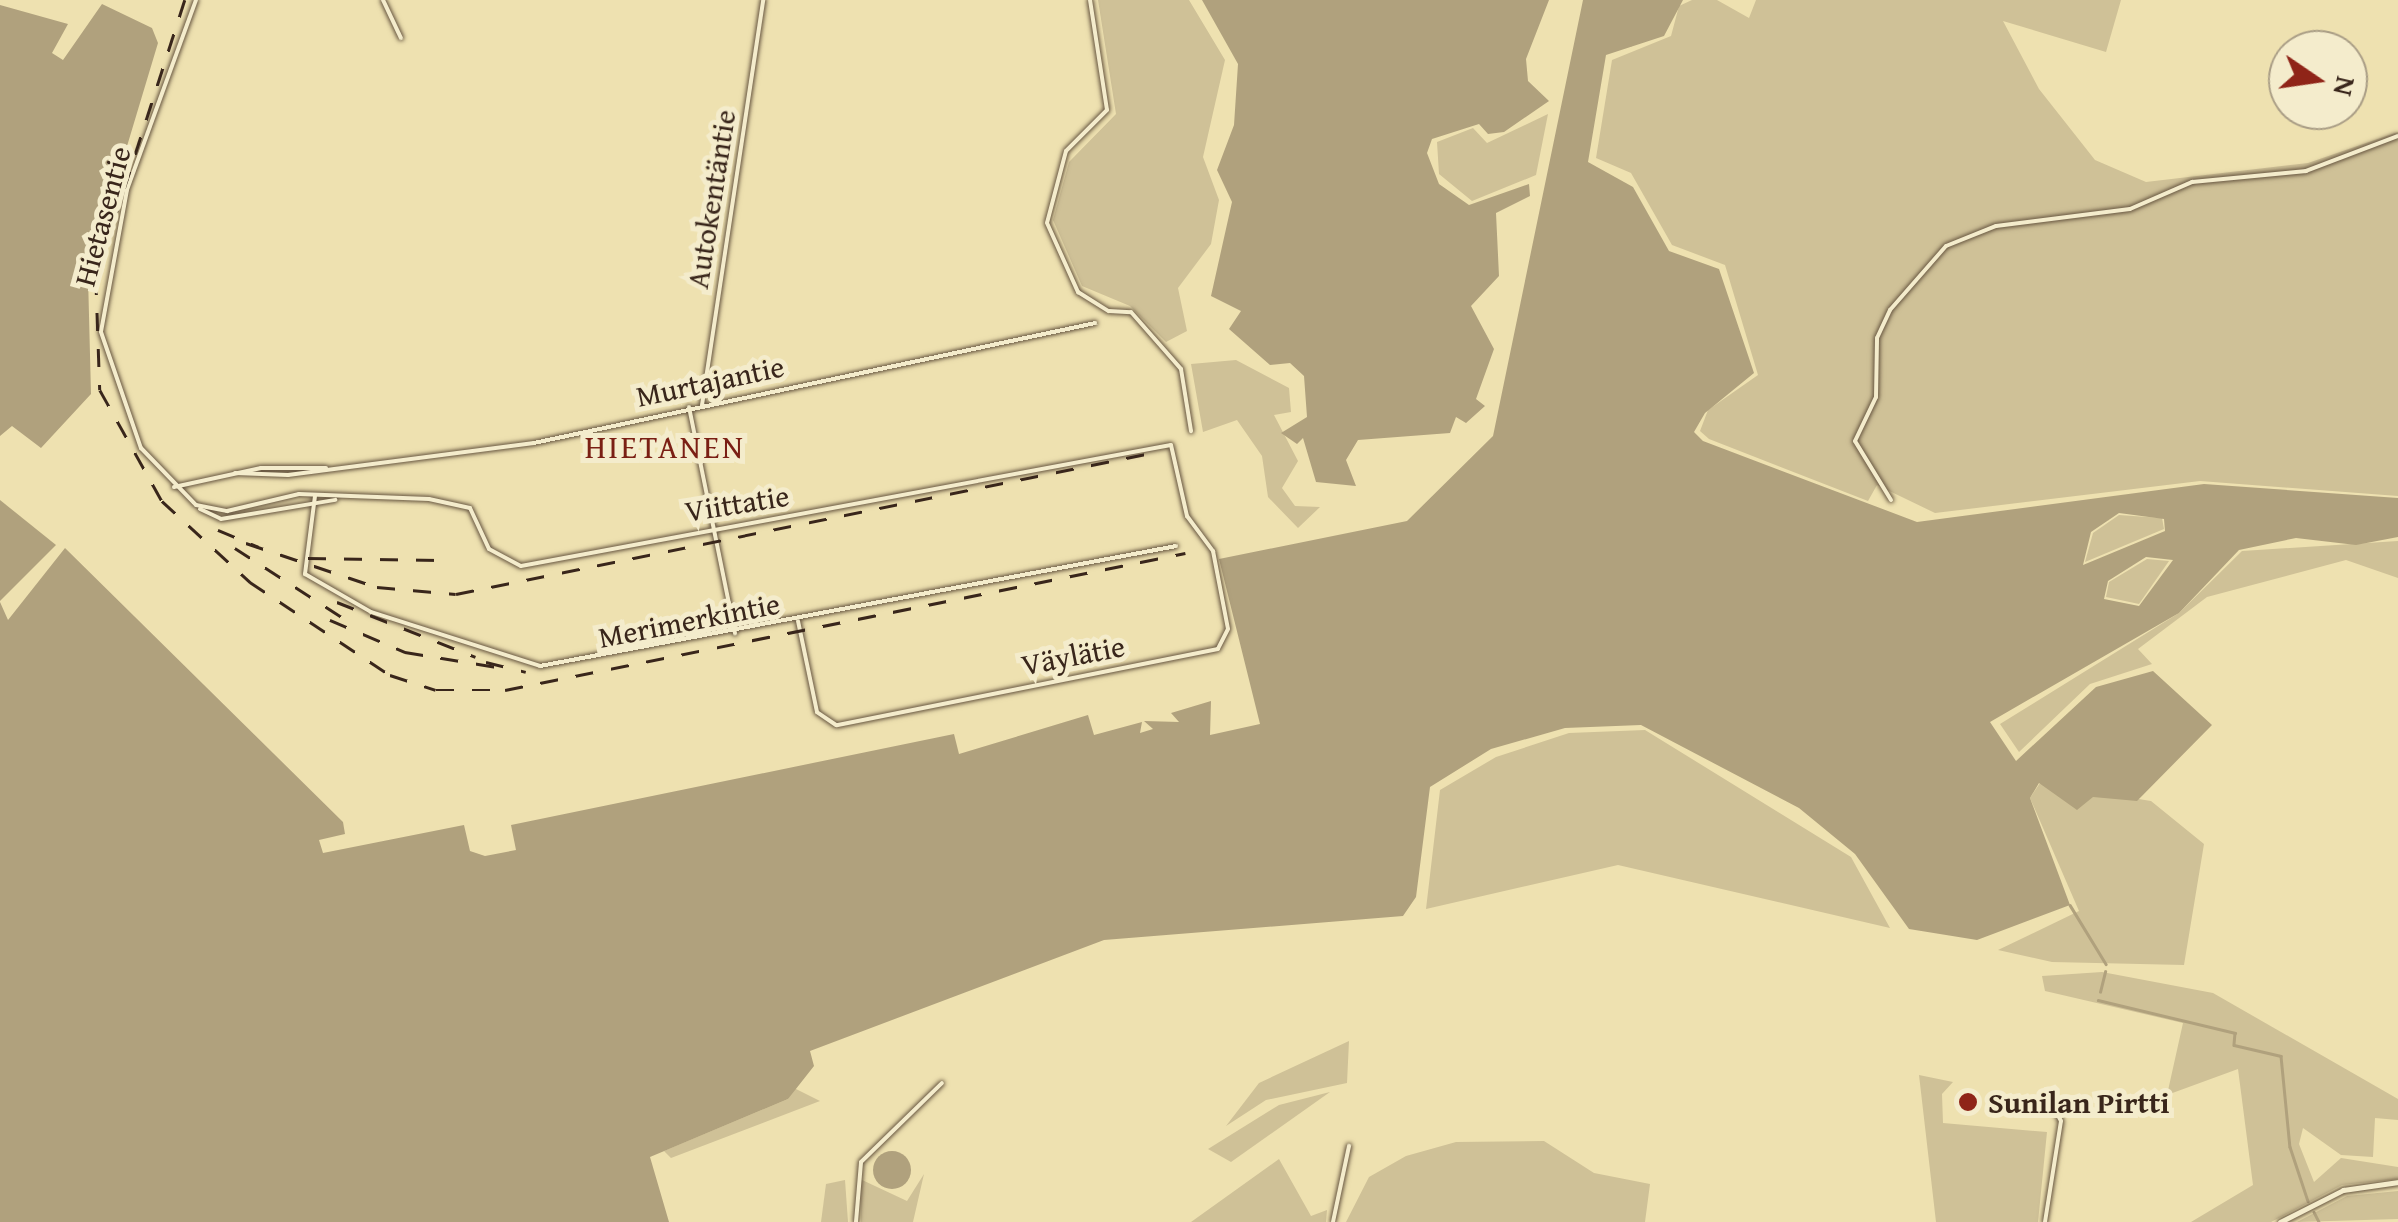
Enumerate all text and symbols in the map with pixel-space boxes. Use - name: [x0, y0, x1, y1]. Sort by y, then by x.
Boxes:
- north arrow: [2268, 30, 2368, 130]
- text: N: [2324, 73, 2368, 100]
- street label: Autokentäntie: [679, 107, 743, 291]
- street label: Hietasentie: [66, 142, 138, 290]
- street label: Murtajantie: [633, 348, 787, 414]
- district label: HIETANEN: [585, 428, 745, 466]
- street label: Viittatie: [682, 477, 792, 529]
- street label: Merimerkintie: [595, 585, 783, 655]
- street label: Väylätie: [1018, 627, 1128, 683]
- place label: Sunilan Pirtti: [1988, 1084, 2170, 1120]
- marker: Sunilan Pirtti: [1957, 1091, 1979, 1113]

